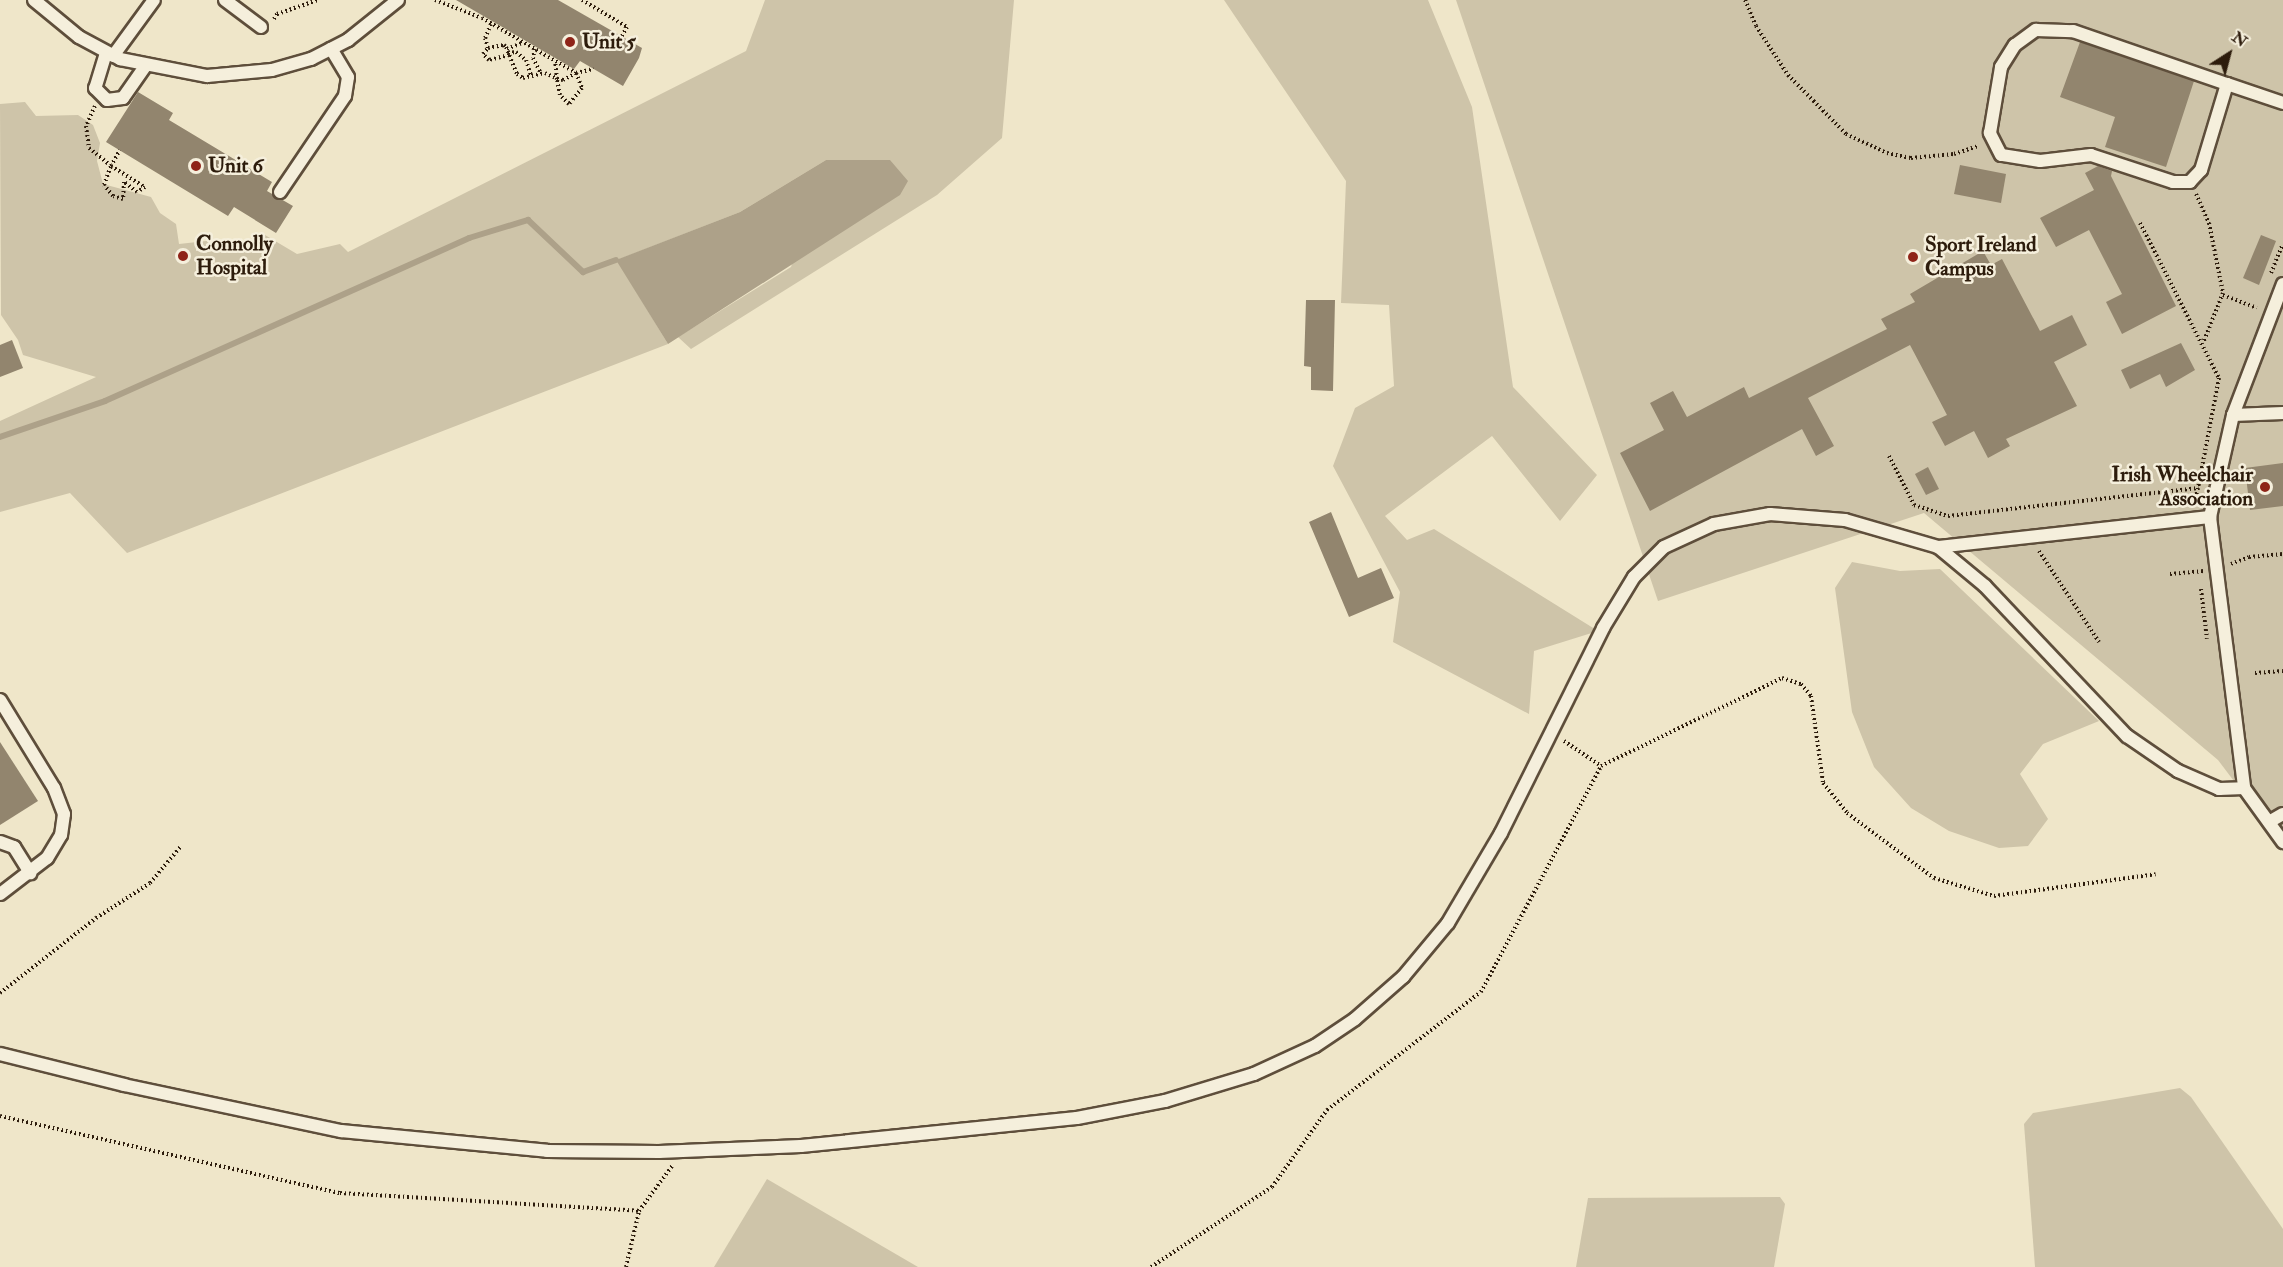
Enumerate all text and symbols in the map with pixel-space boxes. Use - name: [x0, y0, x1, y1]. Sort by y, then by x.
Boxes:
- north arrow: [2199, 24, 2259, 84]
- text: N: [2228, 27, 2251, 52]
- place label: Unit 5: [582, 29, 636, 55]
- marker: Unit 5: [563, 35, 577, 49]
- place label: Unit 6: [208, 153, 263, 179]
- marker: Unit 6: [189, 159, 203, 173]
- place label: Connolly Hospital: [196, 231, 273, 281]
- place label: Sport Ireland Campus: [1925, 232, 2037, 282]
- marker: Connolly Hospital: [174, 247, 192, 265]
- marker: Sport Ireland Campus: [1906, 250, 1920, 264]
- place label: Irish Wheelchair Association: [2112, 462, 2253, 512]
- marker: Irish Wheelchair Association: [2258, 480, 2272, 494]

